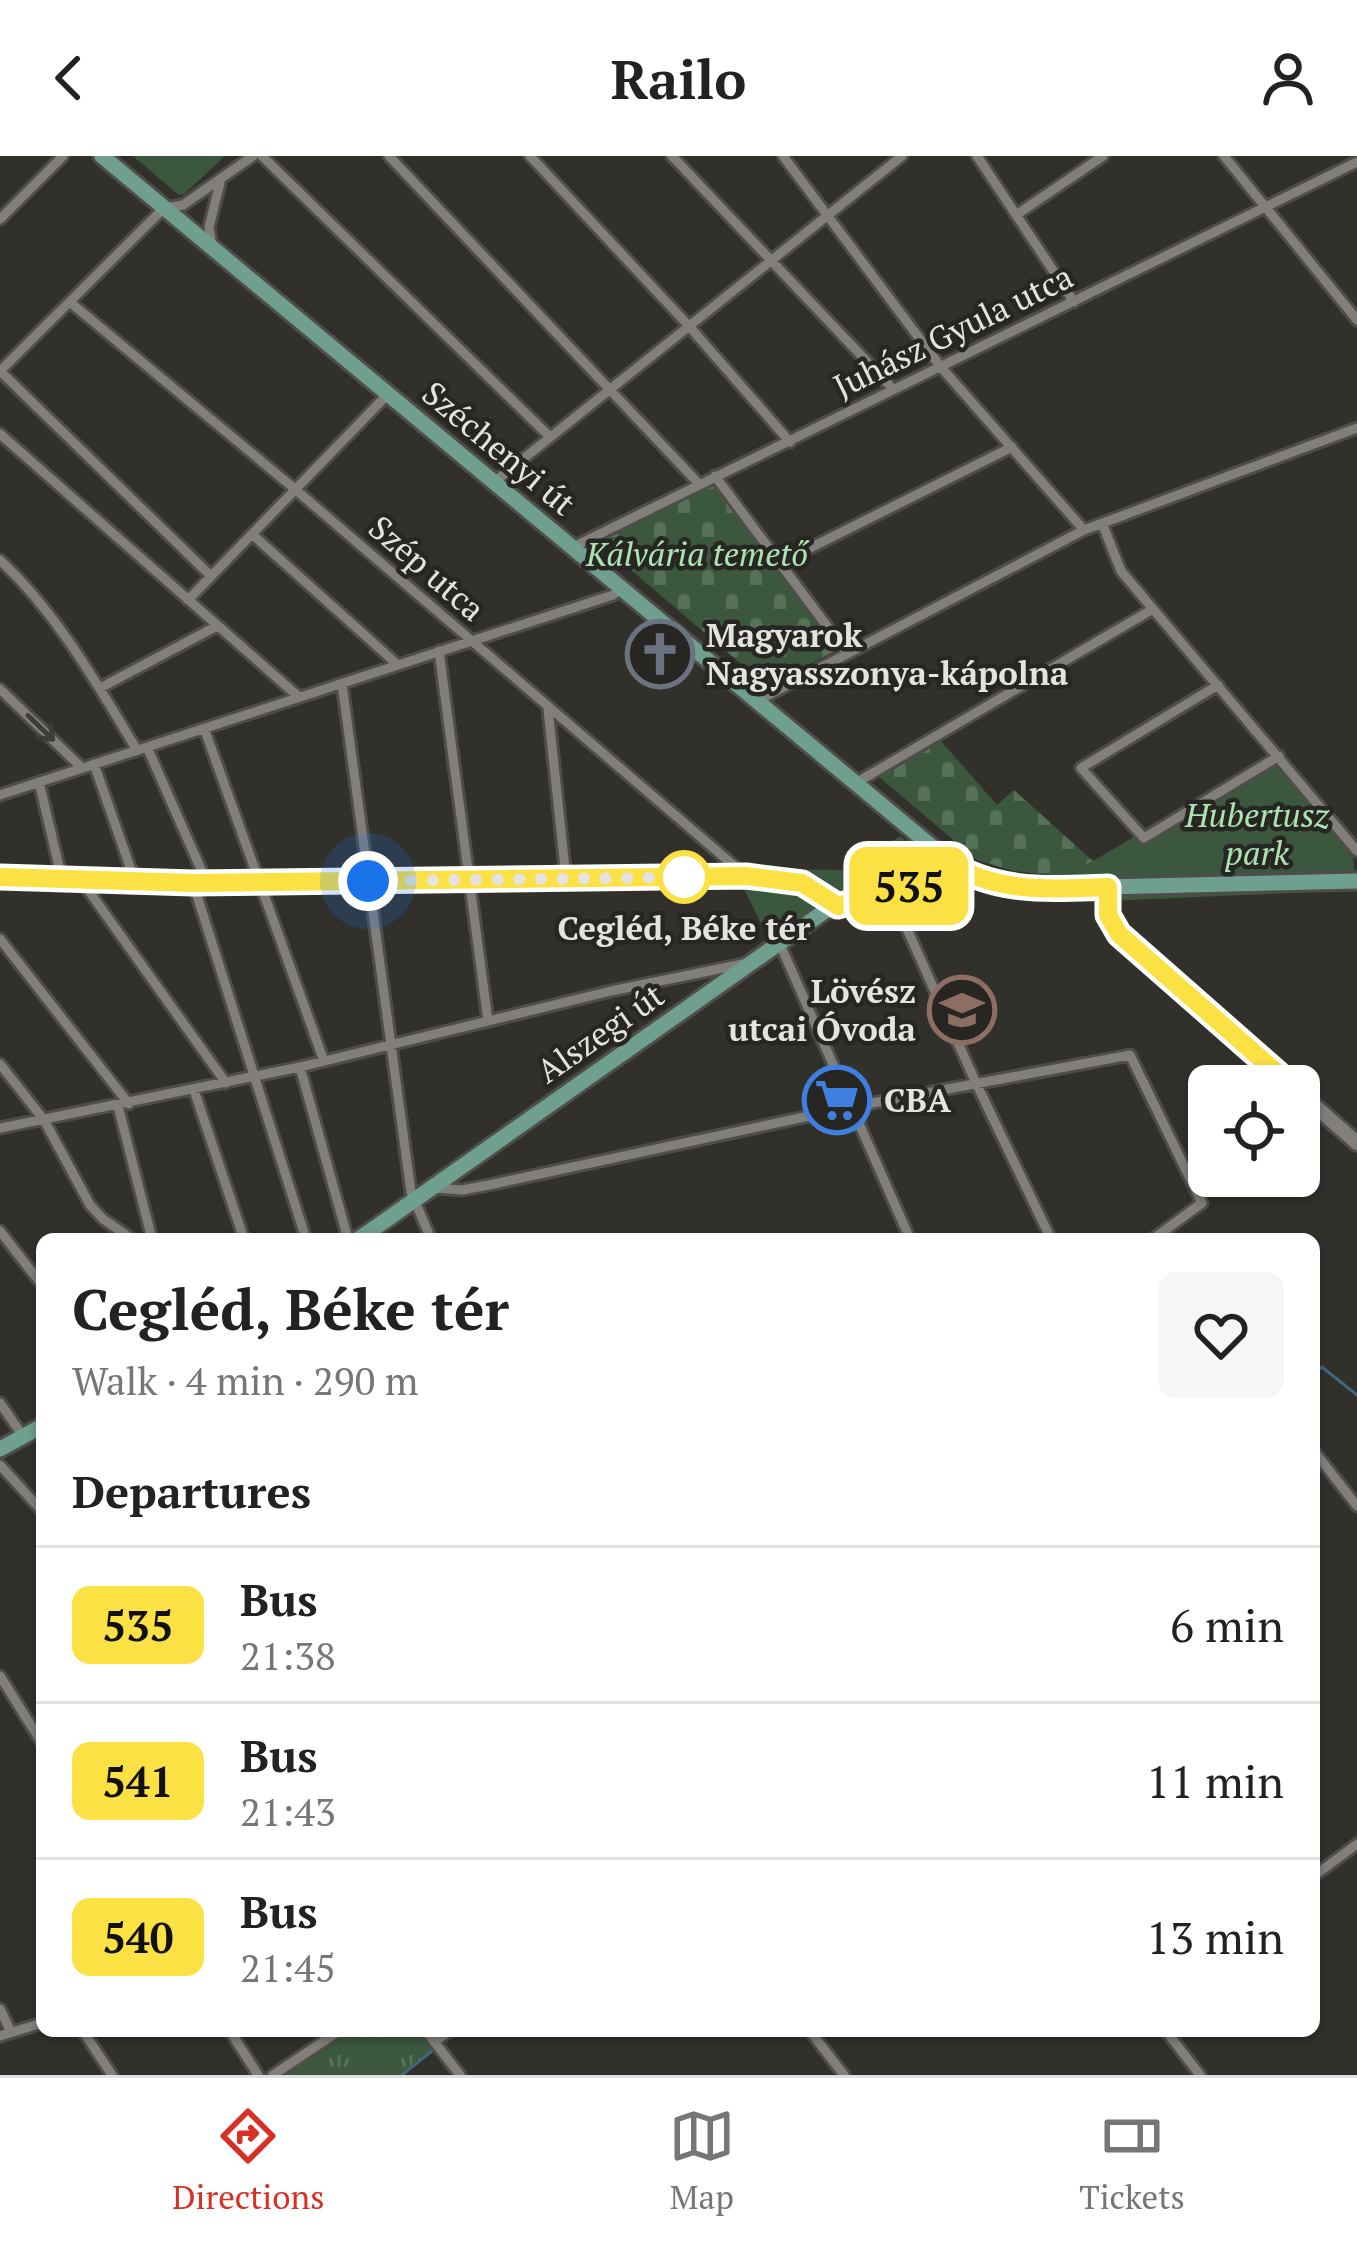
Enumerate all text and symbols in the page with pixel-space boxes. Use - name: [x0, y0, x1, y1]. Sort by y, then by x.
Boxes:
- text: Railo: [611, 43, 746, 114]
- icon: back: [36, 45, 102, 111]
- icon: person: [1255, 45, 1321, 111]
- street label: Juhász Gyula utca: [826, 254, 1079, 407]
- street label: Széchenyi út: [414, 371, 585, 524]
- street label: Szép utca: [360, 505, 494, 630]
- park label: Kálvária temető: [585, 532, 810, 575]
- place label: Magyarok Nagyasszonya-kápolna: [706, 613, 1068, 694]
- church icon: Magyarok Nagyasszonya-kápolna: [625, 619, 695, 689]
- one-way arrow: [26, 714, 55, 742]
- park label: Hubertusz park: [1184, 793, 1331, 874]
- line badge: 535: [840, 847, 978, 925]
- your location: [338, 851, 398, 911]
- marker: Cegléd, Béke tér: [659, 852, 709, 902]
- text: 535: [873, 858, 945, 914]
- place label: Cegléd, Béke tér: [557, 906, 811, 949]
- place label: Lövész utcai Óvoda: [728, 969, 916, 1050]
- street label: Alszegi út: [528, 973, 672, 1092]
- school or university icon: Lövész utcai Óvoda: [927, 975, 997, 1045]
- supermarket icon: CBA: [802, 1065, 872, 1135]
- map controls: [1188, 1065, 1320, 1197]
- button: locate: [1188, 1065, 1320, 1197]
- place label: CBA: [884, 1078, 952, 1121]
- text: Cegléd, Béke tér: [72, 1271, 509, 1346]
- button: heart: [1158, 1272, 1284, 1398]
- text: Walk · 4 min · 290 m: [72, 1354, 418, 1406]
- text: Departures: [72, 1461, 311, 1521]
- text: Bus: [240, 1569, 318, 1629]
- text: 6 min: [1170, 1595, 1284, 1655]
- text: 535: [102, 1597, 174, 1653]
- text: 21:38: [240, 1629, 336, 1681]
- text: Bus: [240, 1725, 318, 1785]
- text: 11 min: [1146, 1751, 1284, 1811]
- text: 541: [102, 1753, 174, 1809]
- text: 21:43: [240, 1785, 336, 1837]
- text: Bus: [240, 1881, 318, 1941]
- text: 13 min: [1146, 1907, 1284, 1967]
- text: 540: [102, 1909, 174, 1965]
- text: 21:45: [240, 1941, 336, 1993]
- tab: Directions: [172, 2103, 324, 2218]
- tab: Map: [669, 2103, 735, 2218]
- tab: Tickets: [1079, 2103, 1185, 2218]

